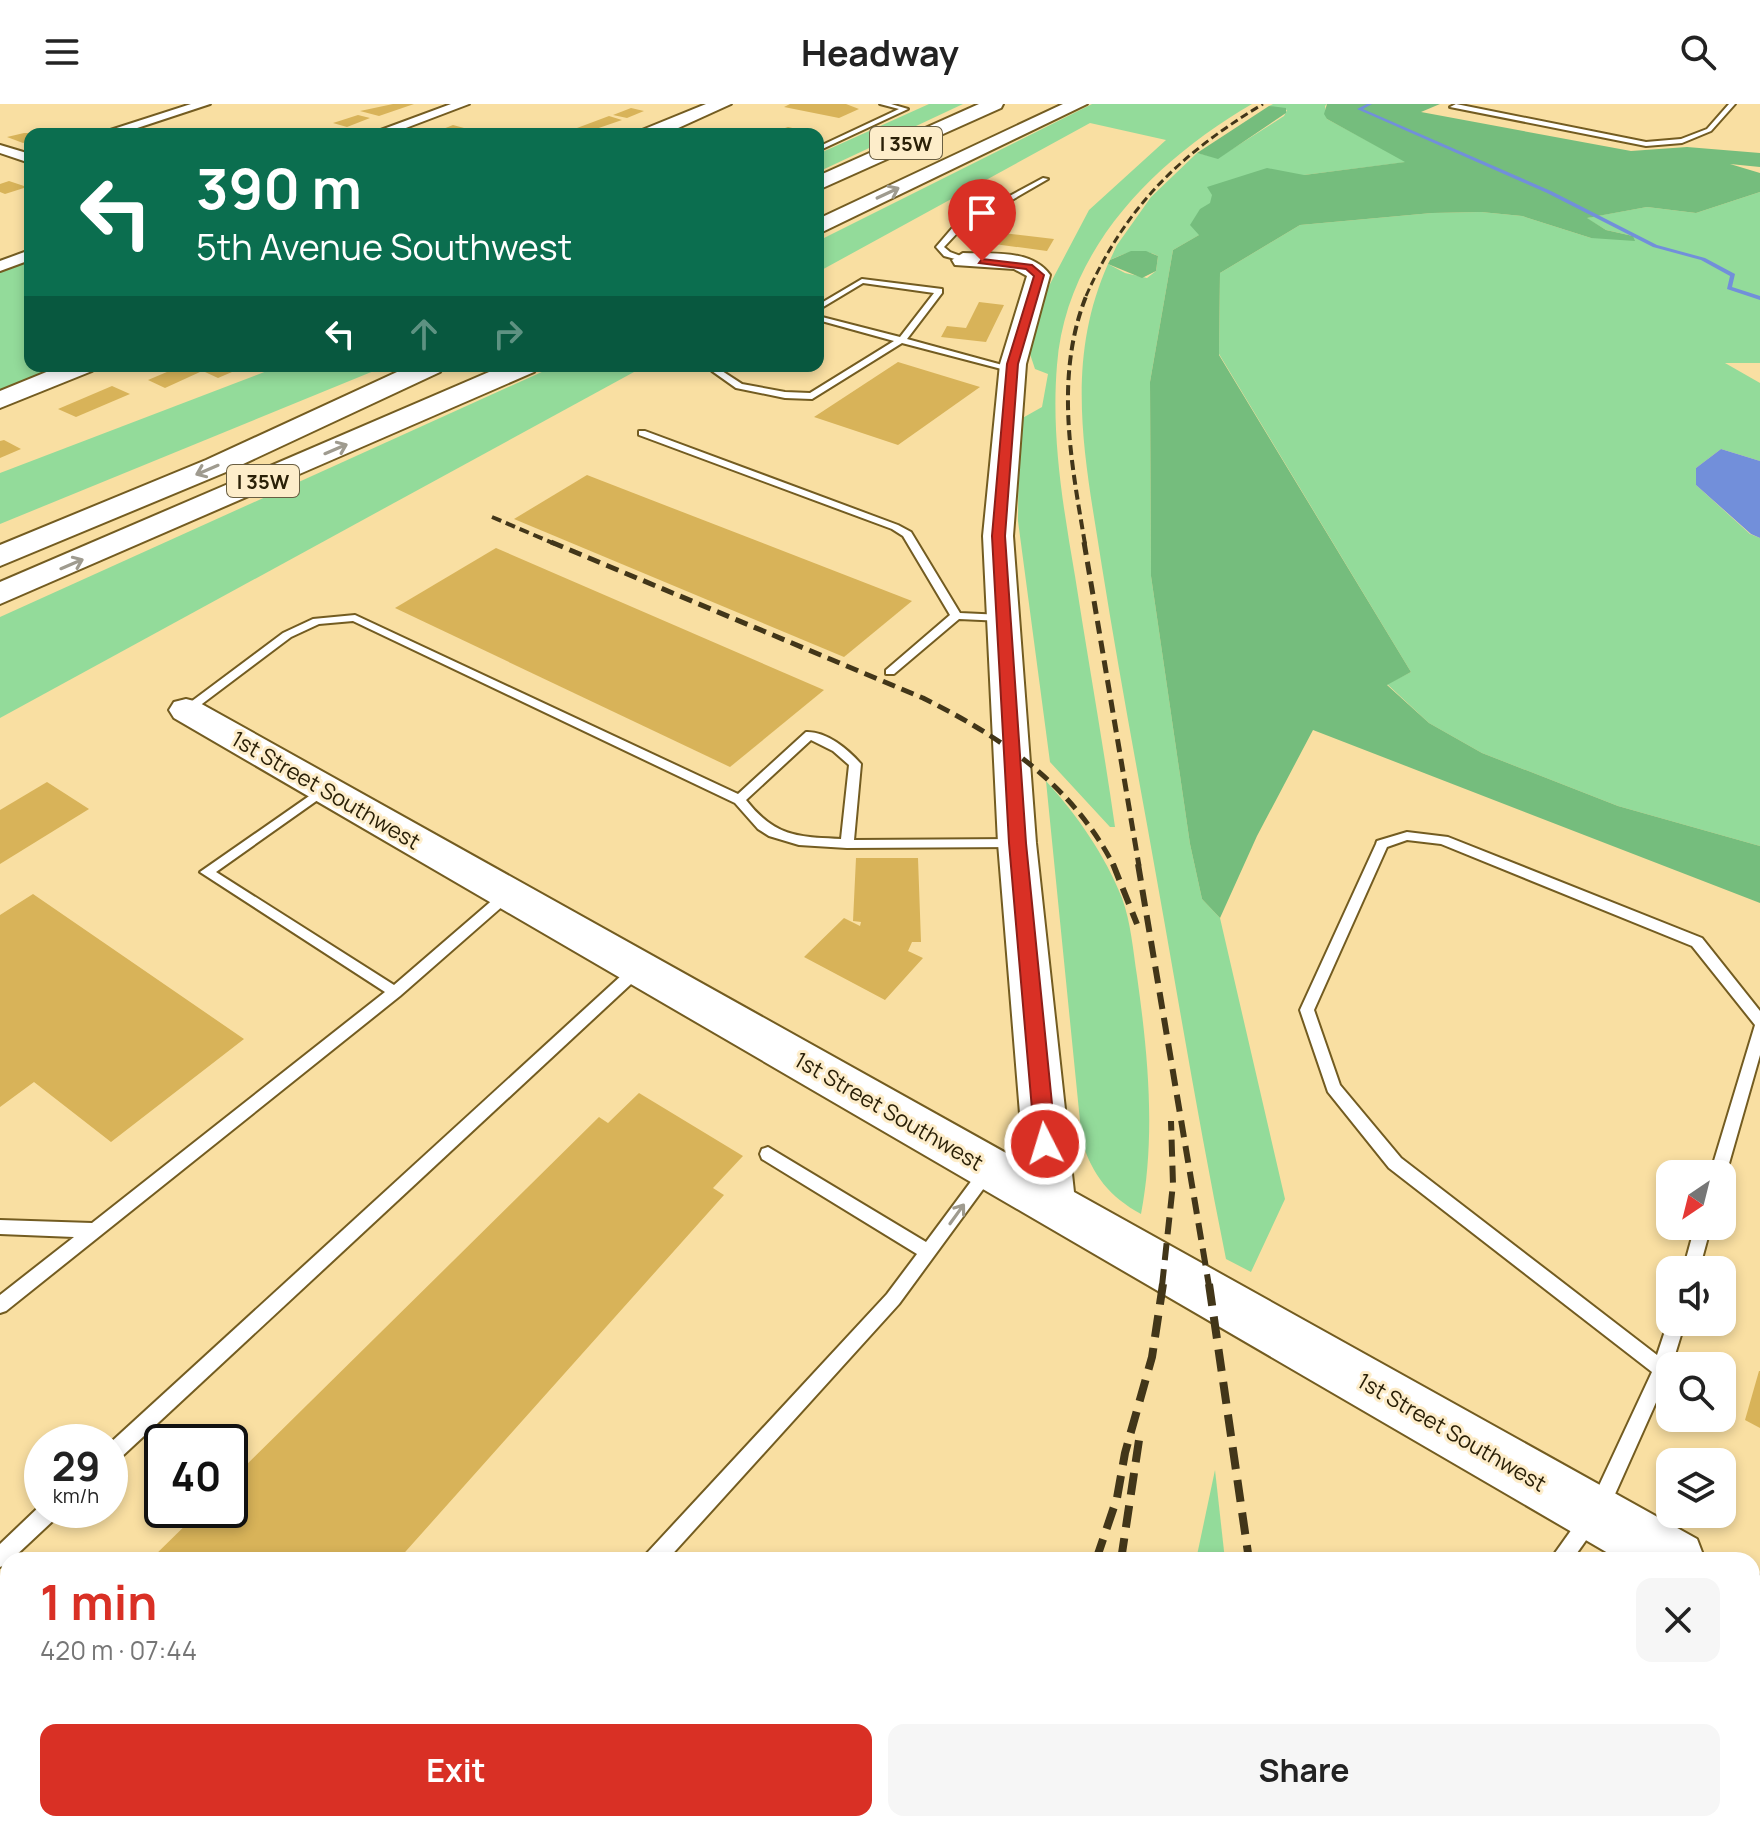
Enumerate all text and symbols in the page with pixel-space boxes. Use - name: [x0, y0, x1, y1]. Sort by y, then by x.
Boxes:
- text: Headway: [801, 28, 959, 77]
- icon: menu: [40, 30, 84, 74]
- icon: search: [1676, 30, 1720, 74]
- road number: I 35W: [870, 127, 942, 159]
- text: 390 m: [196, 149, 362, 226]
- icon: left: [64, 160, 168, 264]
- pin: [948, 179, 1016, 261]
- one-way arrow: [876, 185, 900, 200]
- icon: arrive: [960, 191, 1004, 235]
- text: 5th Avenue Southwest: [196, 222, 572, 271]
- icon: left: [318, 312, 362, 356]
- icon: ahead: [402, 312, 446, 356]
- icon: right: [486, 312, 530, 356]
- one-way arrow: [323, 441, 348, 456]
- one-way arrow: [196, 463, 220, 478]
- road number: I 35W: [227, 465, 299, 497]
- one-way arrow: [59, 555, 83, 570]
- street label: 1st Street Southwest: [226, 724, 426, 856]
- street label: 1st Street Southwest: [789, 1045, 989, 1177]
- position arrow: [1003, 1102, 1087, 1186]
- north arrow: [1656, 1160, 1736, 1240]
- map controls: [1656, 1160, 1736, 1528]
- one-way arrow: [948, 1204, 965, 1226]
- button: sound: [1656, 1256, 1736, 1336]
- button: search: [1656, 1352, 1736, 1432]
- street label: 1st Street Southwest: [1352, 1366, 1552, 1498]
- speed limit sign: 40: [144, 1424, 248, 1528]
- text: 29: [52, 1438, 100, 1493]
- button: layers: [1656, 1448, 1736, 1528]
- text: km/h: [53, 1482, 99, 1509]
- text: 1 min: [40, 1569, 157, 1634]
- button: close: [1636, 1578, 1720, 1662]
- text: 420 m · 07:44: [40, 1632, 197, 1668]
- button: Exit: [40, 1724, 872, 1816]
- button: Share: [888, 1724, 1720, 1816]

